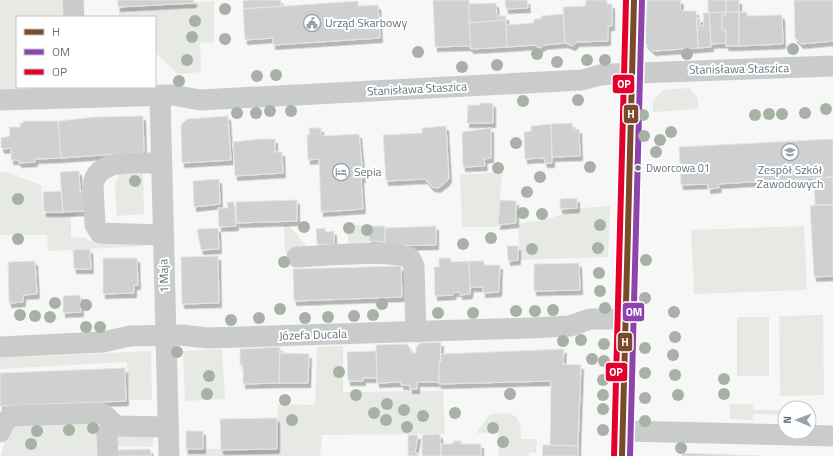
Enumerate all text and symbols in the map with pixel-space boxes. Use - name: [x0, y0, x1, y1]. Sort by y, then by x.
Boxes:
- public building icon: Urząd Skarbowy: [302, 13, 322, 33]
- place label: Urząd Skarbowy: [325, 13, 407, 32]
- legend: [16, 16, 156, 88]
- text: H: [52, 22, 60, 41]
- text: OM: [52, 42, 70, 61]
- street label: Stanisława Staszica: [689, 58, 789, 79]
- text: OP: [52, 62, 67, 81]
- line badge: OP: [612, 74, 635, 94]
- street label: Stanisława Staszica: [366, 76, 468, 101]
- text: OP: [617, 76, 631, 92]
- line badge: H: [623, 104, 639, 124]
- text: H: [627, 106, 635, 122]
- school or university icon: Zespół Szkół Zawodowych: [780, 142, 800, 162]
- place label: Dworcowa 01: [646, 160, 710, 176]
- place label: Zespół Szkół Zawodowych: [757, 160, 824, 193]
- hotel icon: Sepia: [331, 162, 351, 182]
- place label: Sepia: [354, 162, 382, 181]
- marker: Dworcowa 01: [633, 163, 643, 173]
- street label: 1 Maja: [153, 259, 174, 293]
- line badge: OM: [622, 302, 645, 322]
- text: OM: [626, 304, 642, 320]
- street label: Józefa Ducala: [279, 324, 347, 345]
- line badge: H: [617, 332, 633, 352]
- text: H: [621, 334, 629, 350]
- line badge: OP: [605, 362, 628, 382]
- text: OP: [609, 364, 623, 380]
- north arrow: [777, 400, 817, 440]
- text: N: [779, 416, 795, 424]

